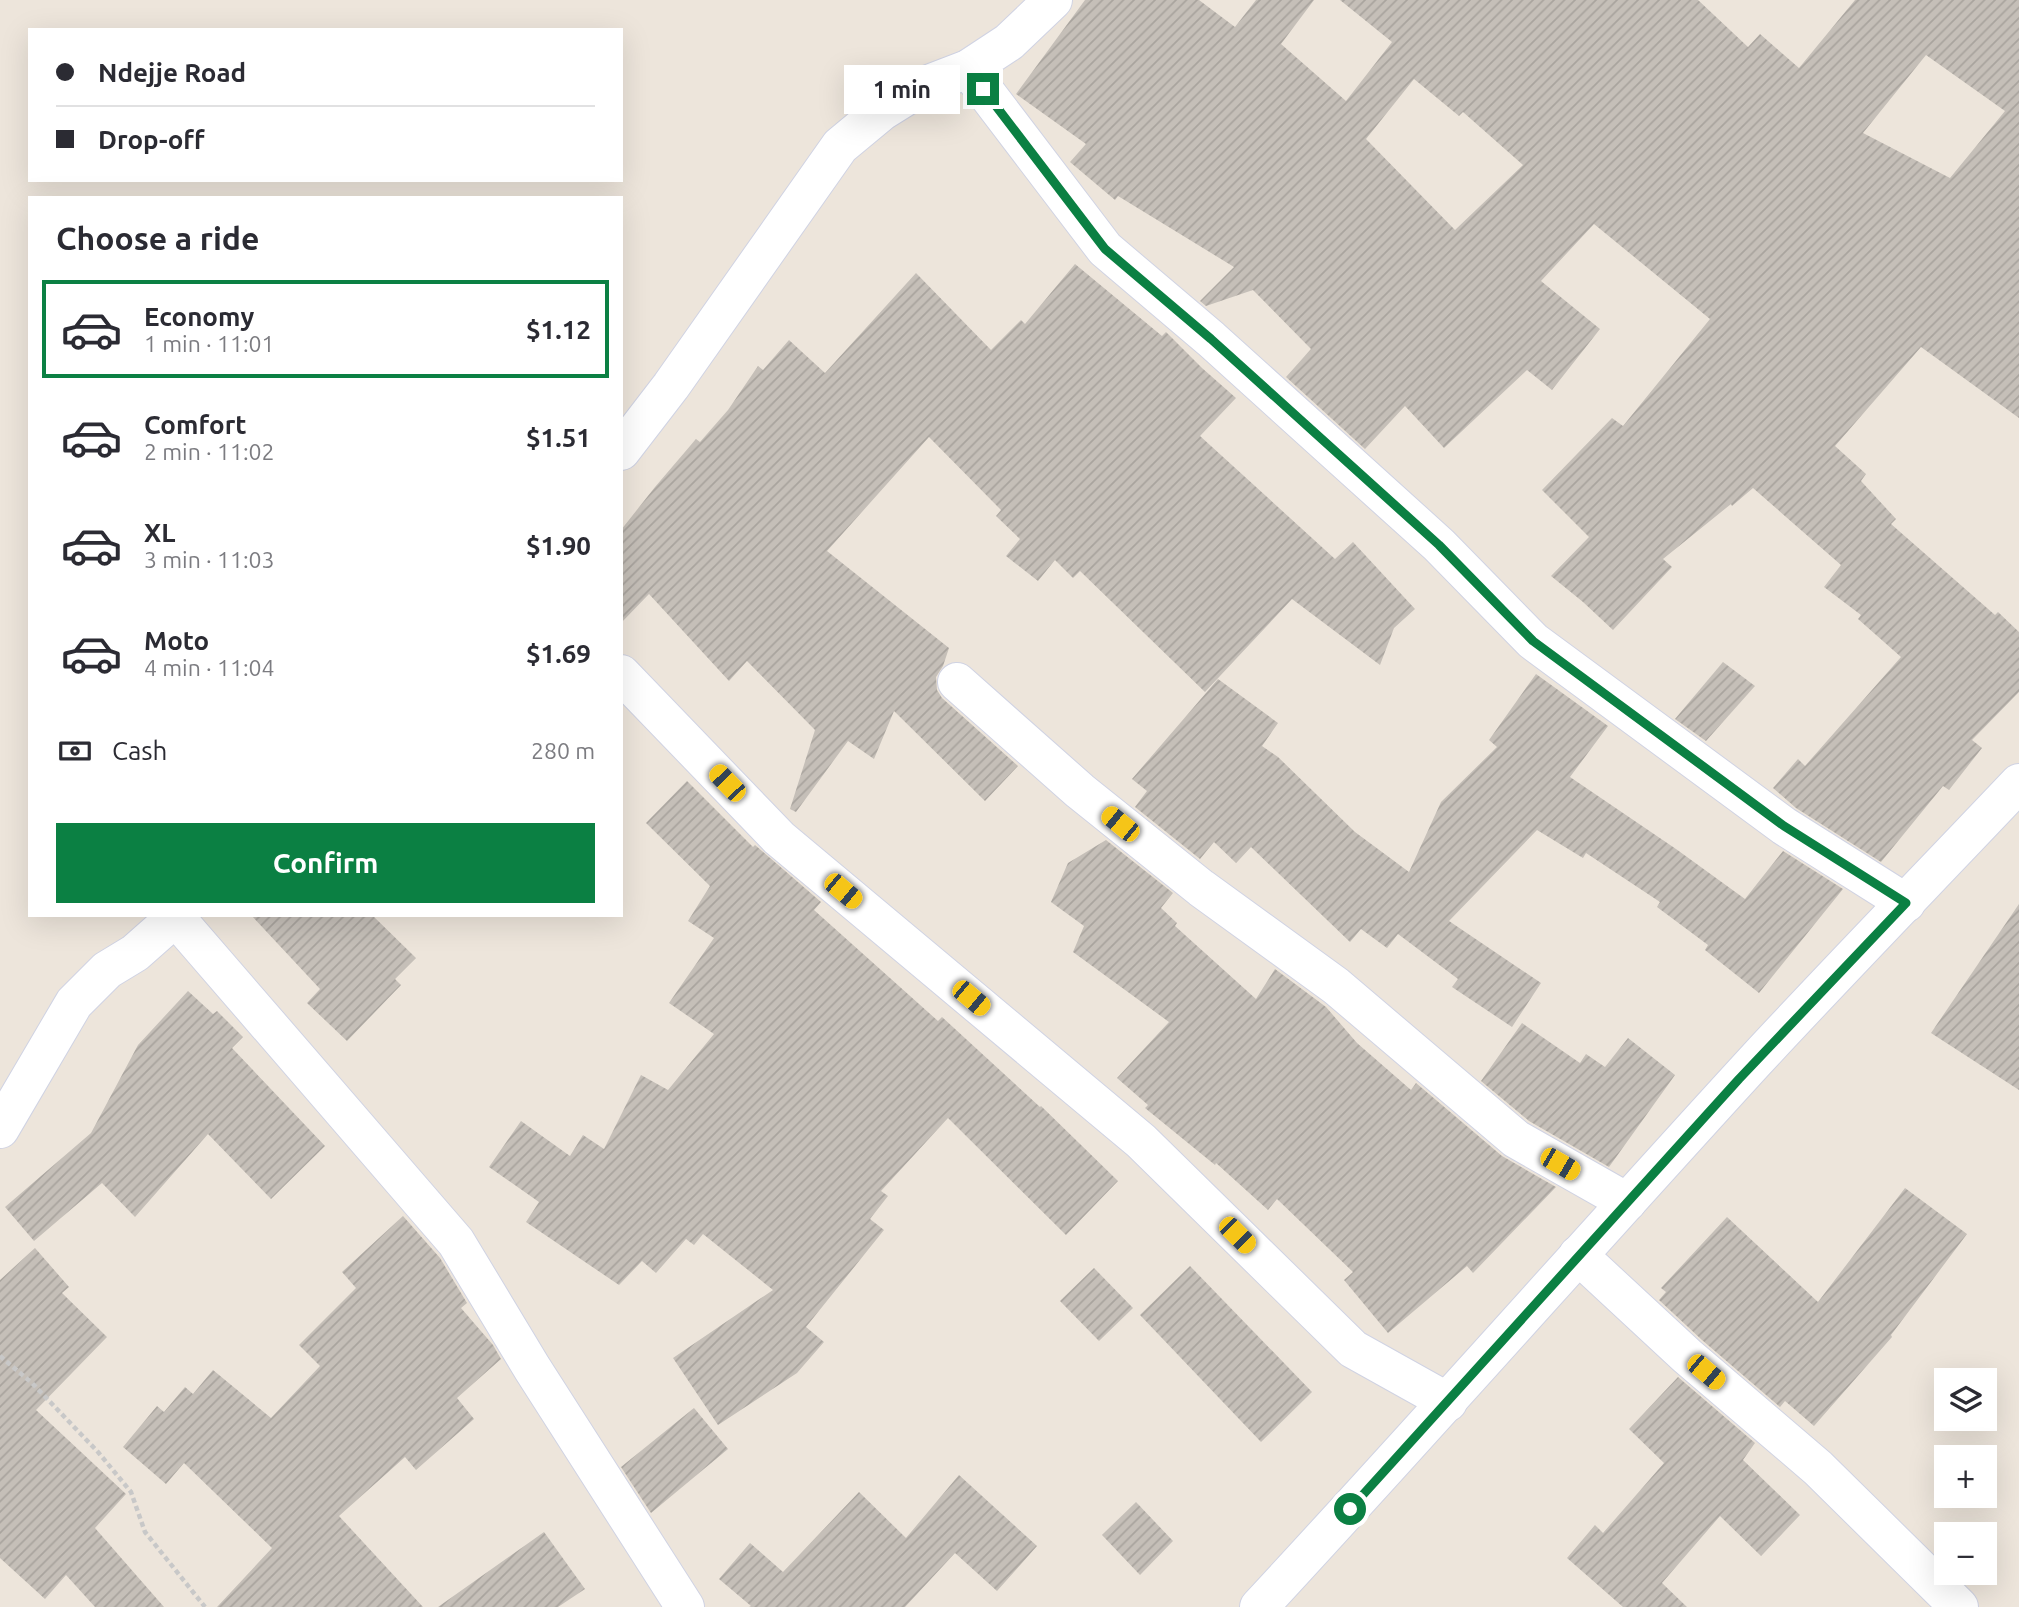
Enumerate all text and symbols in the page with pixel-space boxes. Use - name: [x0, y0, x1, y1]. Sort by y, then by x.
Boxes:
- text: Ndejje Road: [98, 58, 246, 87]
- callout: 1 min: [843, 64, 958, 114]
- route end: [967, 73, 999, 105]
- text: 1 min: [873, 77, 931, 102]
- text: Drop-off: [98, 125, 205, 154]
- text: Choose a ride: [56, 220, 259, 256]
- icon: car: [60, 298, 123, 361]
- text: Economy: [144, 302, 254, 331]
- text: $1.12: [526, 315, 591, 344]
- text: 1 min · 11:01: [144, 331, 275, 356]
- icon: car: [60, 406, 123, 469]
- text: Comfort: [144, 410, 247, 439]
- text: $1.51: [526, 423, 591, 452]
- text: 2 min · 11:02: [144, 439, 275, 464]
- icon: car: [60, 514, 123, 577]
- text: XL: [144, 518, 175, 547]
- text: $1.90: [526, 531, 591, 560]
- text: 3 min · 11:03: [144, 547, 275, 572]
- icon: car: [60, 622, 123, 685]
- text: Moto: [144, 626, 209, 655]
- text: $1.69: [526, 639, 591, 668]
- text: 4 min · 11:04: [144, 655, 275, 680]
- icon: cash: [56, 732, 94, 770]
- text: Cash: [112, 736, 167, 765]
- text: 280 m: [531, 738, 595, 763]
- car: [705, 761, 750, 805]
- car: [1098, 803, 1143, 845]
- button: Confirm: [56, 823, 595, 903]
- car: [821, 869, 866, 913]
- car: [949, 976, 994, 1020]
- car: [1537, 1144, 1584, 1184]
- car: [1215, 1213, 1260, 1257]
- car: [1684, 1350, 1729, 1394]
- map controls: [1934, 1368, 1997, 1585]
- button: layers: [1934, 1368, 1997, 1431]
- button: +: [1934, 1445, 1997, 1508]
- route start: [1334, 1493, 1366, 1525]
- button: −: [1934, 1522, 1997, 1585]

